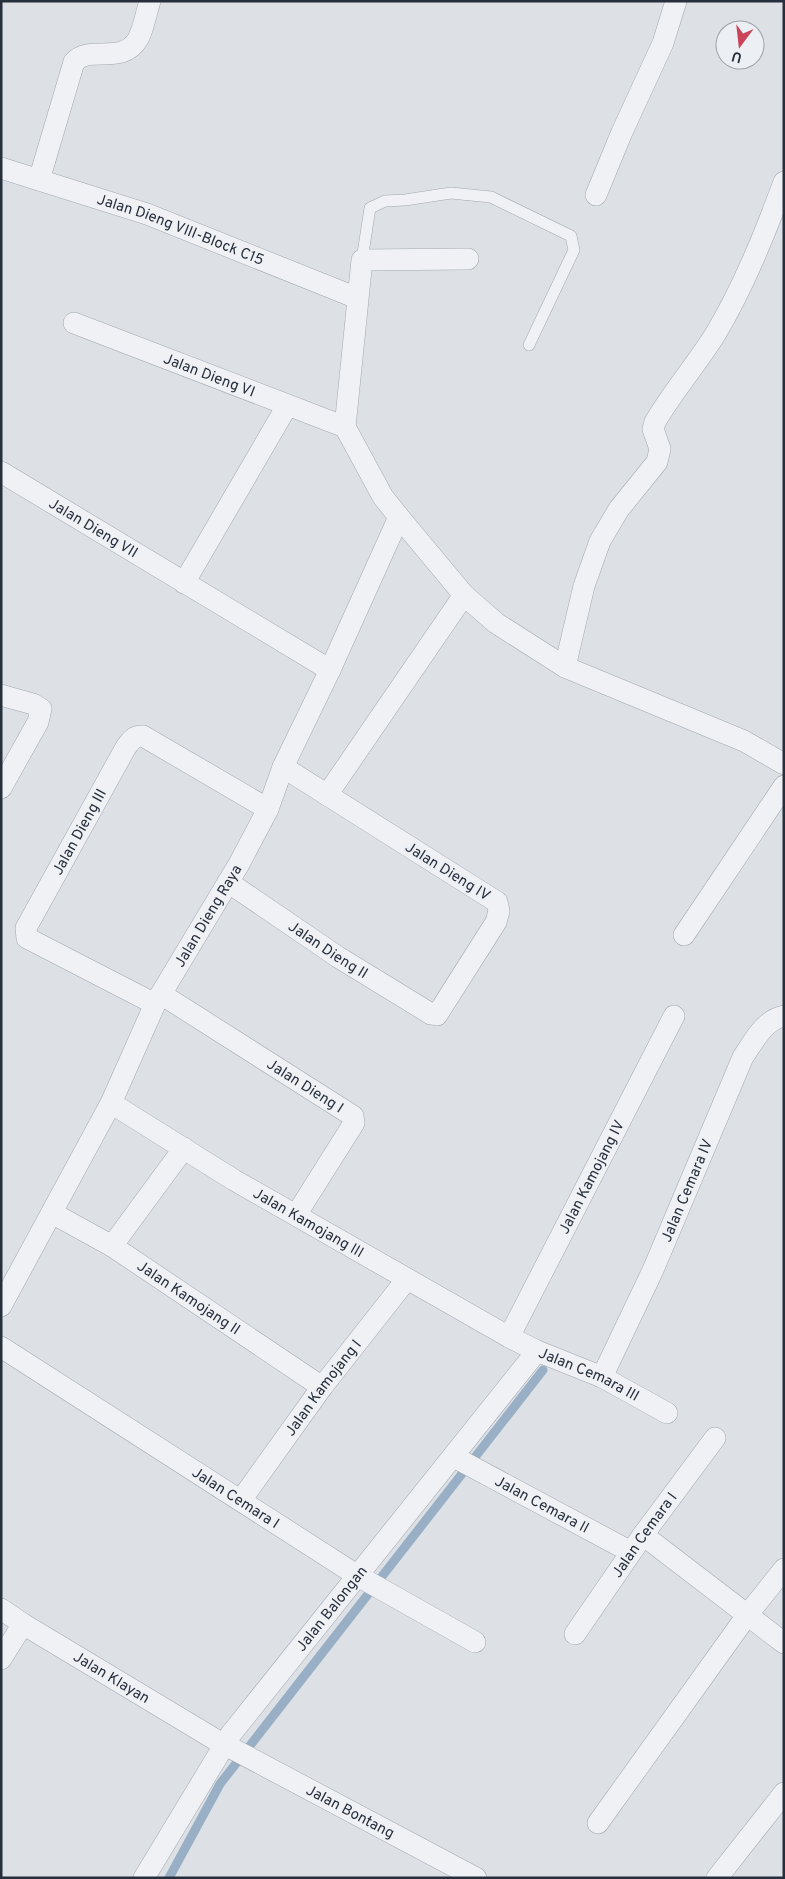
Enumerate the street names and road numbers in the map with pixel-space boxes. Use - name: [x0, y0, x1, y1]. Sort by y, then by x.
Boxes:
- street label: Jalan Dieng VIII-Block C15: [94, 191, 267, 271]
- street label: Jalan Dieng VI: [160, 350, 257, 403]
- street label: Jalan Dieng VII: [45, 495, 141, 563]
- street label: Jalan Dieng III: [49, 786, 112, 879]
- street label: Jalan Dieng IV: [401, 839, 494, 906]
- street label: Jalan Dieng Raya: [171, 862, 247, 971]
- street label: Jalan Dieng II: [284, 918, 371, 984]
- street label: Jalan Dieng I: [263, 1056, 346, 1118]
- street label: Jalan Kamojang IV: [555, 1117, 630, 1238]
- street label: Jalan Cemara IV: [658, 1136, 718, 1245]
- street label: Jalan Kamojang III: [249, 1185, 367, 1263]
- street label: Jalan Kamojang II: [133, 1257, 243, 1340]
- street label: Jalan Kamojang I: [282, 1336, 366, 1441]
- street label: Jalan Cemara III: [535, 1345, 642, 1407]
- street label: Jalan Cemara I: [188, 1464, 282, 1534]
- street label: Jalan Cemara II: [491, 1473, 592, 1539]
- street label: Jalan Cemara I: [609, 1489, 682, 1582]
- street label: Jalan Balongan: [293, 1563, 372, 1656]
- street label: Jalan Klayan: [69, 1648, 153, 1709]
- street label: Jalan Bontang: [302, 1781, 397, 1844]

